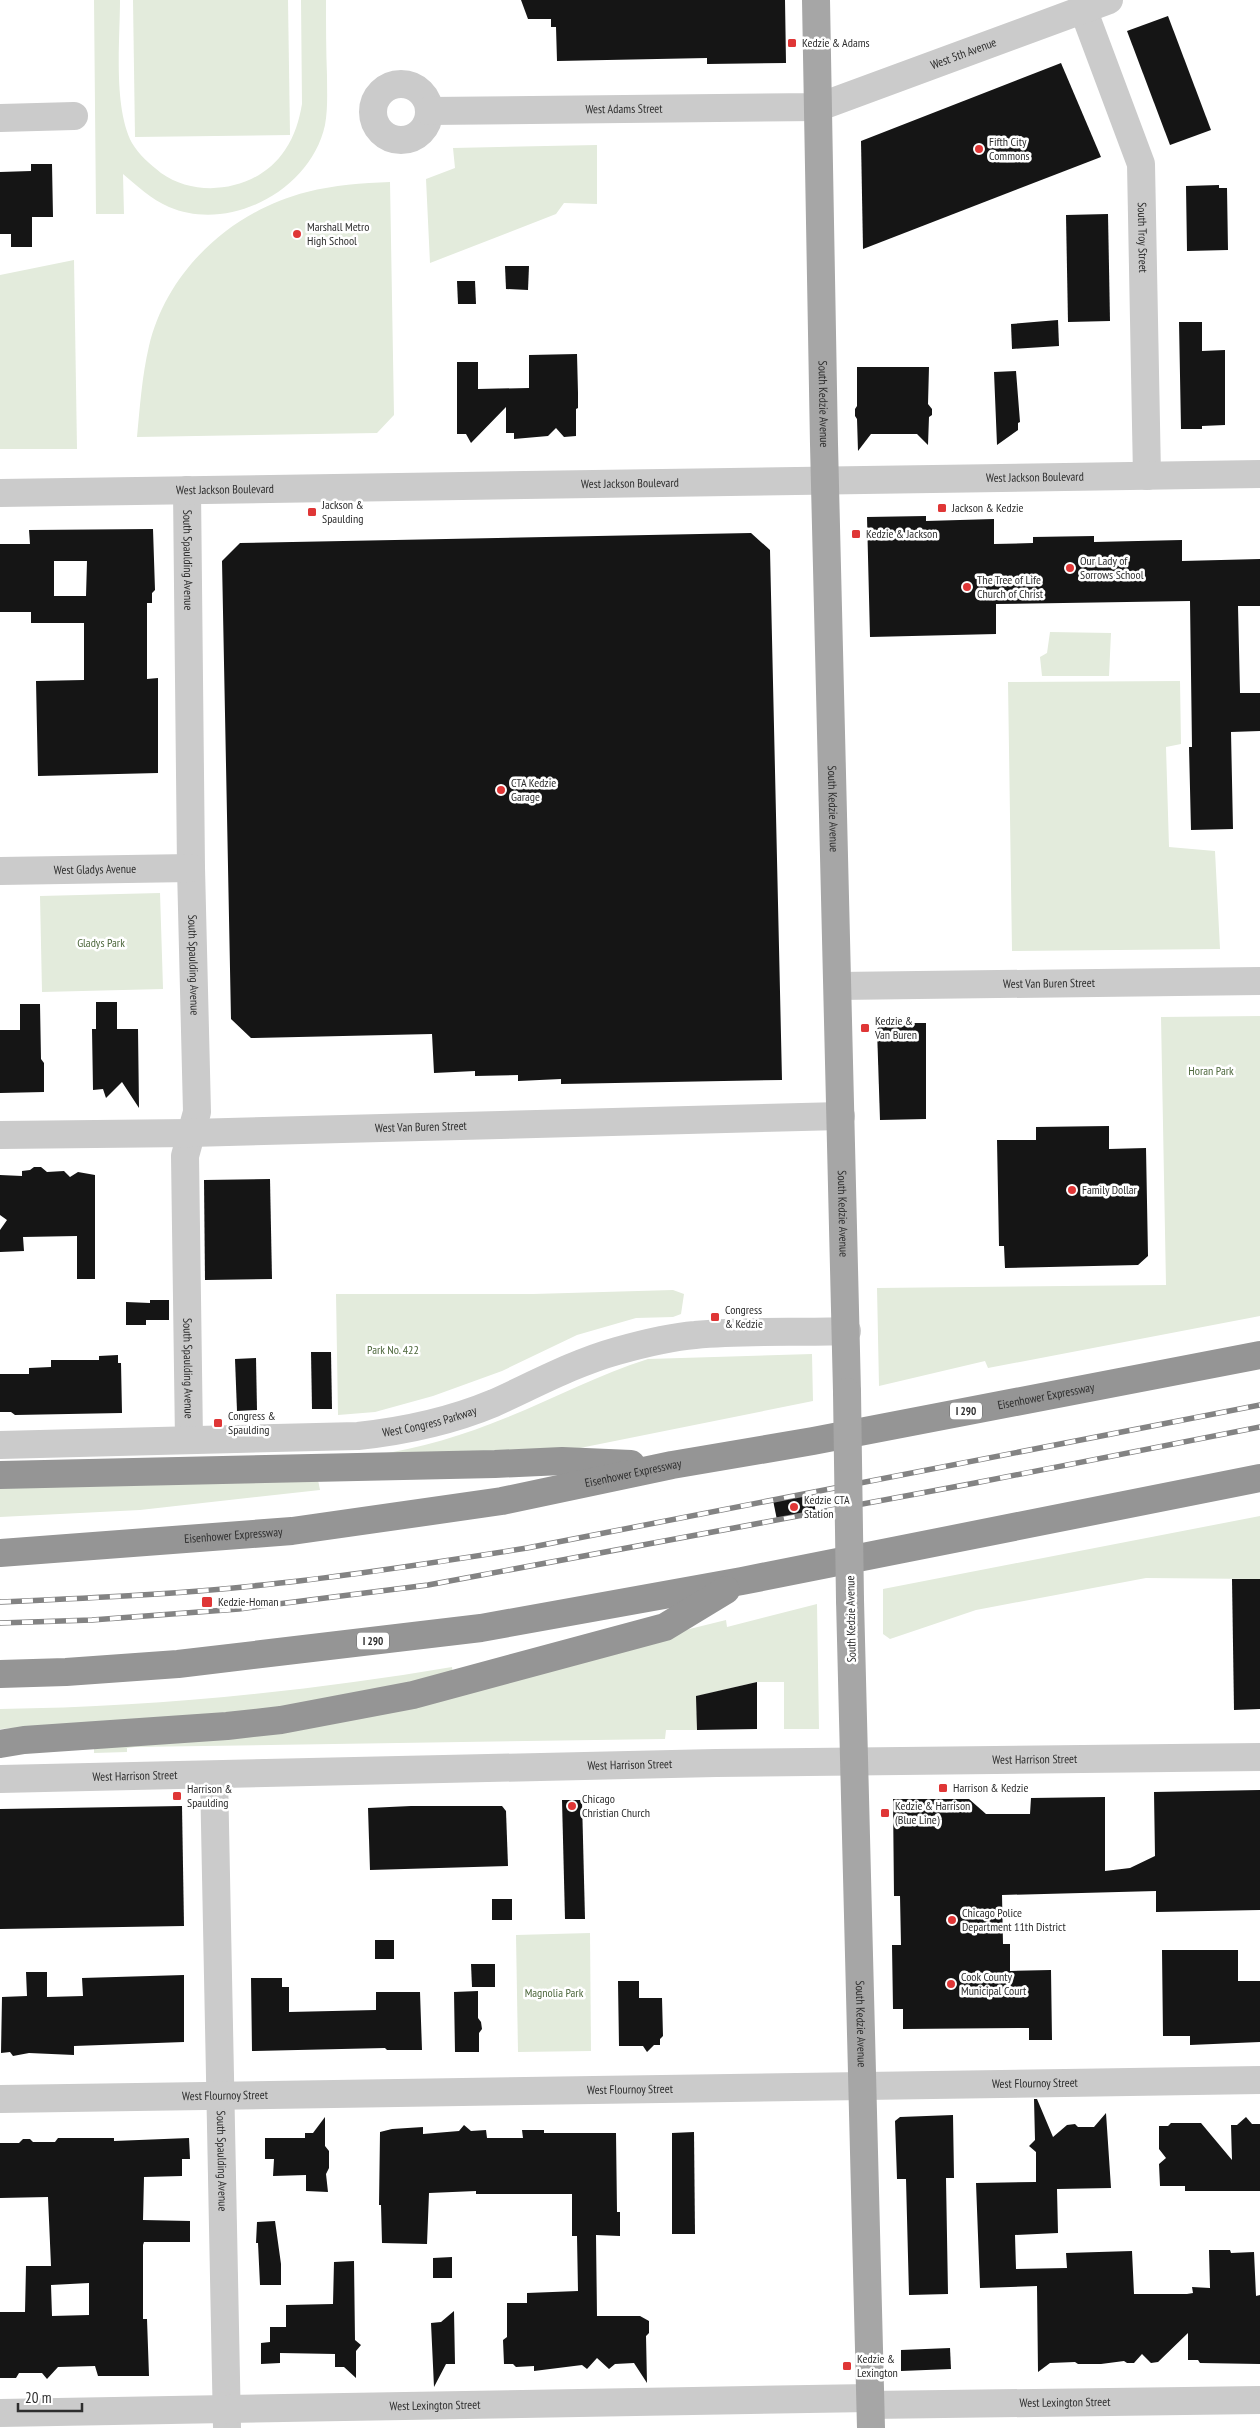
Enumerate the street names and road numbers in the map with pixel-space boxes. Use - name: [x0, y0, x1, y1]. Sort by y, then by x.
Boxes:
- street label: West 5th Avenue: [928, 34, 998, 72]
- street label: West Adams Street: [585, 101, 663, 116]
- street label: South Troy Street: [1135, 202, 1151, 274]
- street label: South Kedzie Avenue: [815, 360, 832, 448]
- street label: West Jackson Boulevard: [986, 469, 1084, 485]
- street label: West Jackson Boulevard: [581, 475, 679, 491]
- street label: West Jackson Boulevard: [176, 481, 274, 497]
- street label: South Spaulding Avenue: [180, 510, 196, 611]
- street label: South Kedzie Avenue: [825, 765, 842, 852]
- street label: West Gladys Avenue: [54, 861, 136, 877]
- street label: South Spaulding Avenue: [185, 914, 203, 1016]
- street label: West Van Buren Street: [1003, 975, 1096, 991]
- street label: West Van Buren Street: [375, 1118, 468, 1135]
- street label: South Kedzie Avenue: [835, 1170, 852, 1257]
- street label: South Spaulding Avenue: [180, 1318, 197, 1419]
- street label: Eisenhower Expressway: [996, 1379, 1096, 1412]
- street label: West Congress Parkway: [381, 1402, 479, 1440]
- road number: I 290: [950, 1402, 982, 1420]
- street label: Eisenhower Expressway: [583, 1455, 683, 1490]
- street label: Eisenhower Expressway: [184, 1524, 283, 1546]
- street label: South Kedzie Avenue: [842, 1575, 859, 1662]
- road number: I 290: [357, 1632, 389, 1650]
- street label: West Harrison Street: [992, 1751, 1078, 1767]
- street label: West Harrison Street: [587, 1756, 673, 1773]
- street label: West Harrison Street: [92, 1767, 178, 1784]
- street label: South Kedzie Avenue: [853, 1980, 870, 2067]
- street label: West Flournoy Street: [992, 2075, 1079, 2091]
- street label: West Flournoy Street: [587, 2081, 674, 2097]
- street label: West Flournoy Street: [182, 2087, 269, 2103]
- street label: South Spaulding Avenue: [214, 2110, 231, 2211]
- street label: West Lexington Street: [1019, 2394, 1111, 2410]
- street label: West Lexington Street: [389, 2397, 481, 2413]

